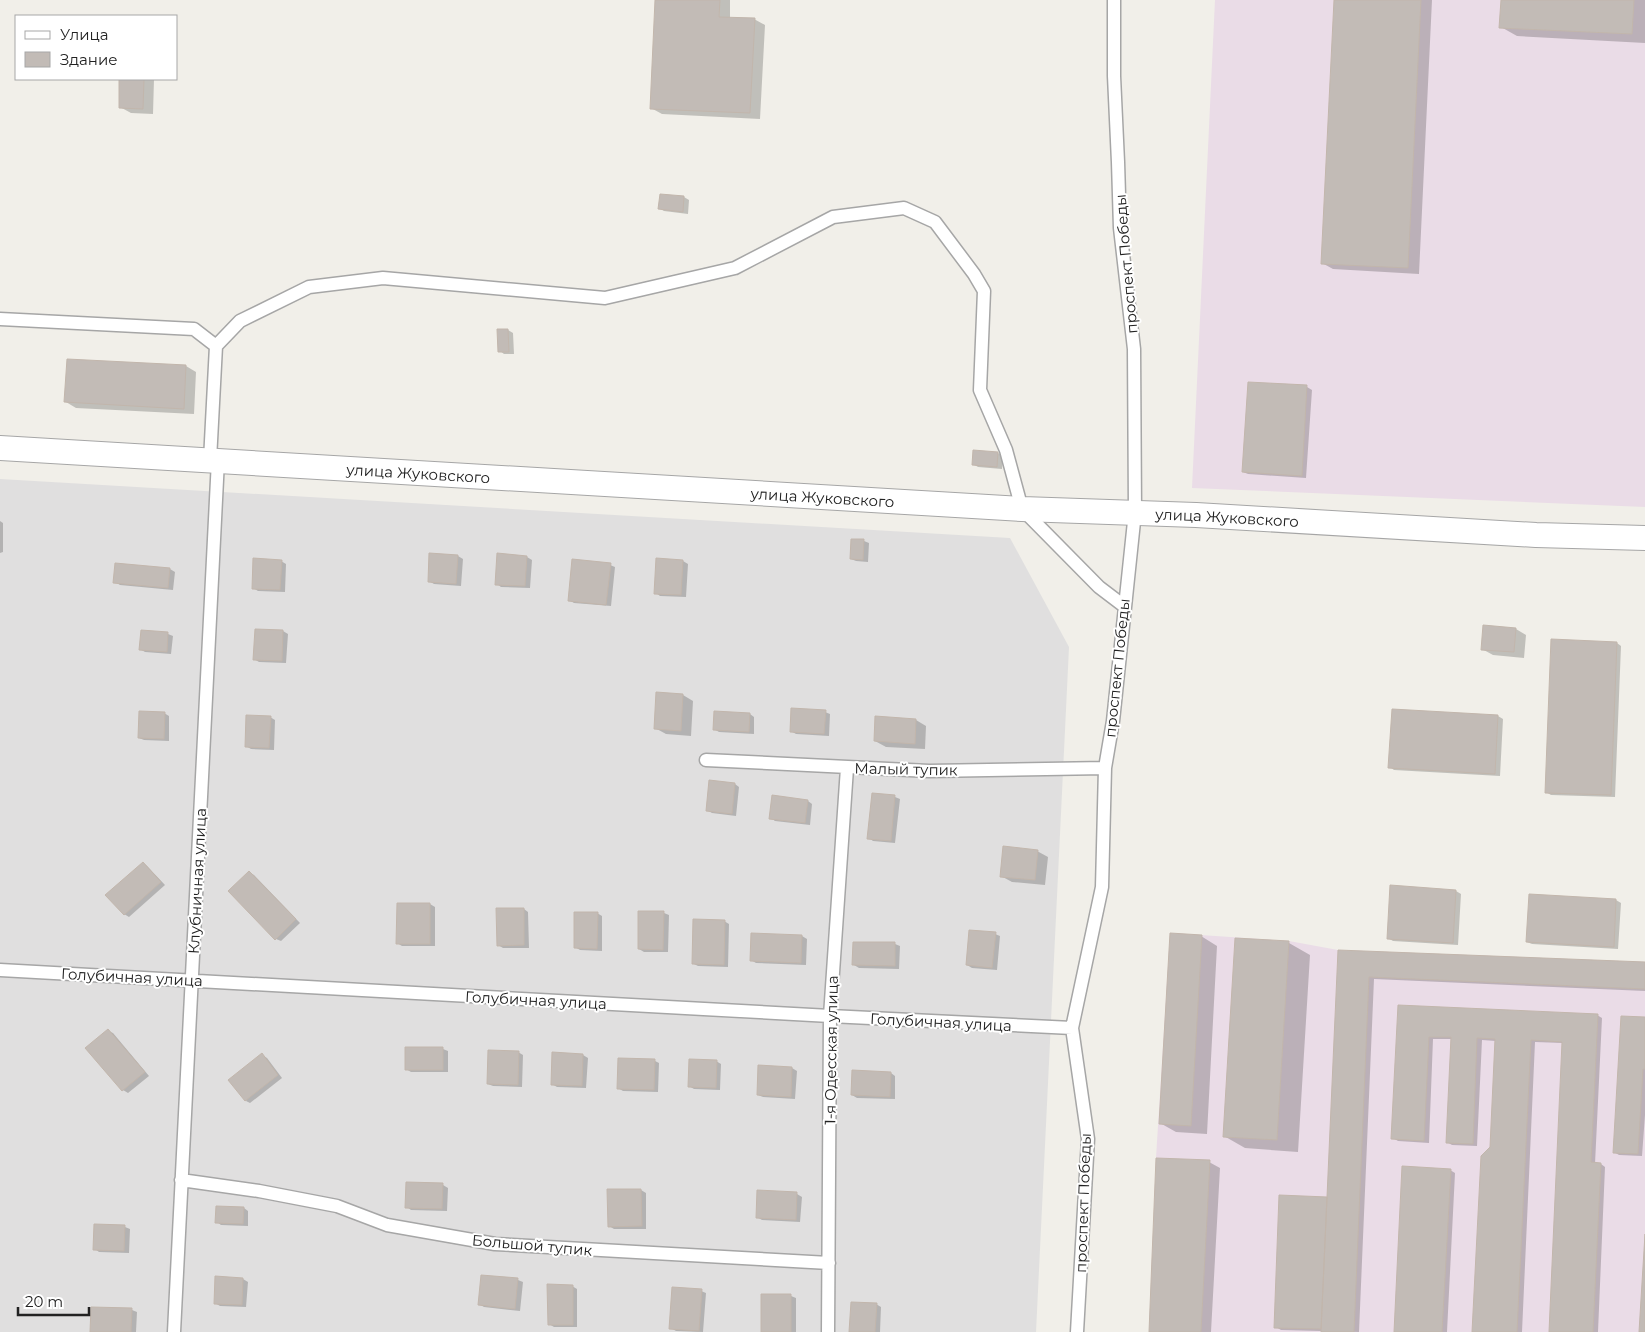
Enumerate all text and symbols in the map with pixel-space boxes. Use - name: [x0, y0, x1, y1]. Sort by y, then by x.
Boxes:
- legend: [15, 15, 178, 80]
- text: Улица: [60, 25, 108, 44]
- text: Здание: [60, 50, 118, 69]
- street label: проспект Победы: [1110, 194, 1142, 334]
- street label: улица Жуковского: [345, 459, 491, 487]
- street label: улица Жуковского: [749, 483, 895, 511]
- street label: улица Жуковского: [1154, 504, 1299, 531]
- street label: проспект Победы: [1100, 597, 1134, 739]
- street label: Малый тупик: [854, 759, 958, 779]
- street label: Клубничная улица: [184, 808, 210, 954]
- street label: Голубичная улица: [61, 964, 203, 990]
- street label: 1-я Одесская улица: [820, 975, 842, 1125]
- street label: Голубичная улица: [465, 987, 607, 1013]
- street label: Голубичная улица: [870, 1009, 1012, 1035]
- street label: проспект Победы: [1071, 1133, 1095, 1273]
- street label: Большой тупик: [471, 1230, 593, 1260]
- scale bar: [18, 1284, 89, 1316]
- text: 20 m: [25, 1292, 63, 1311]

